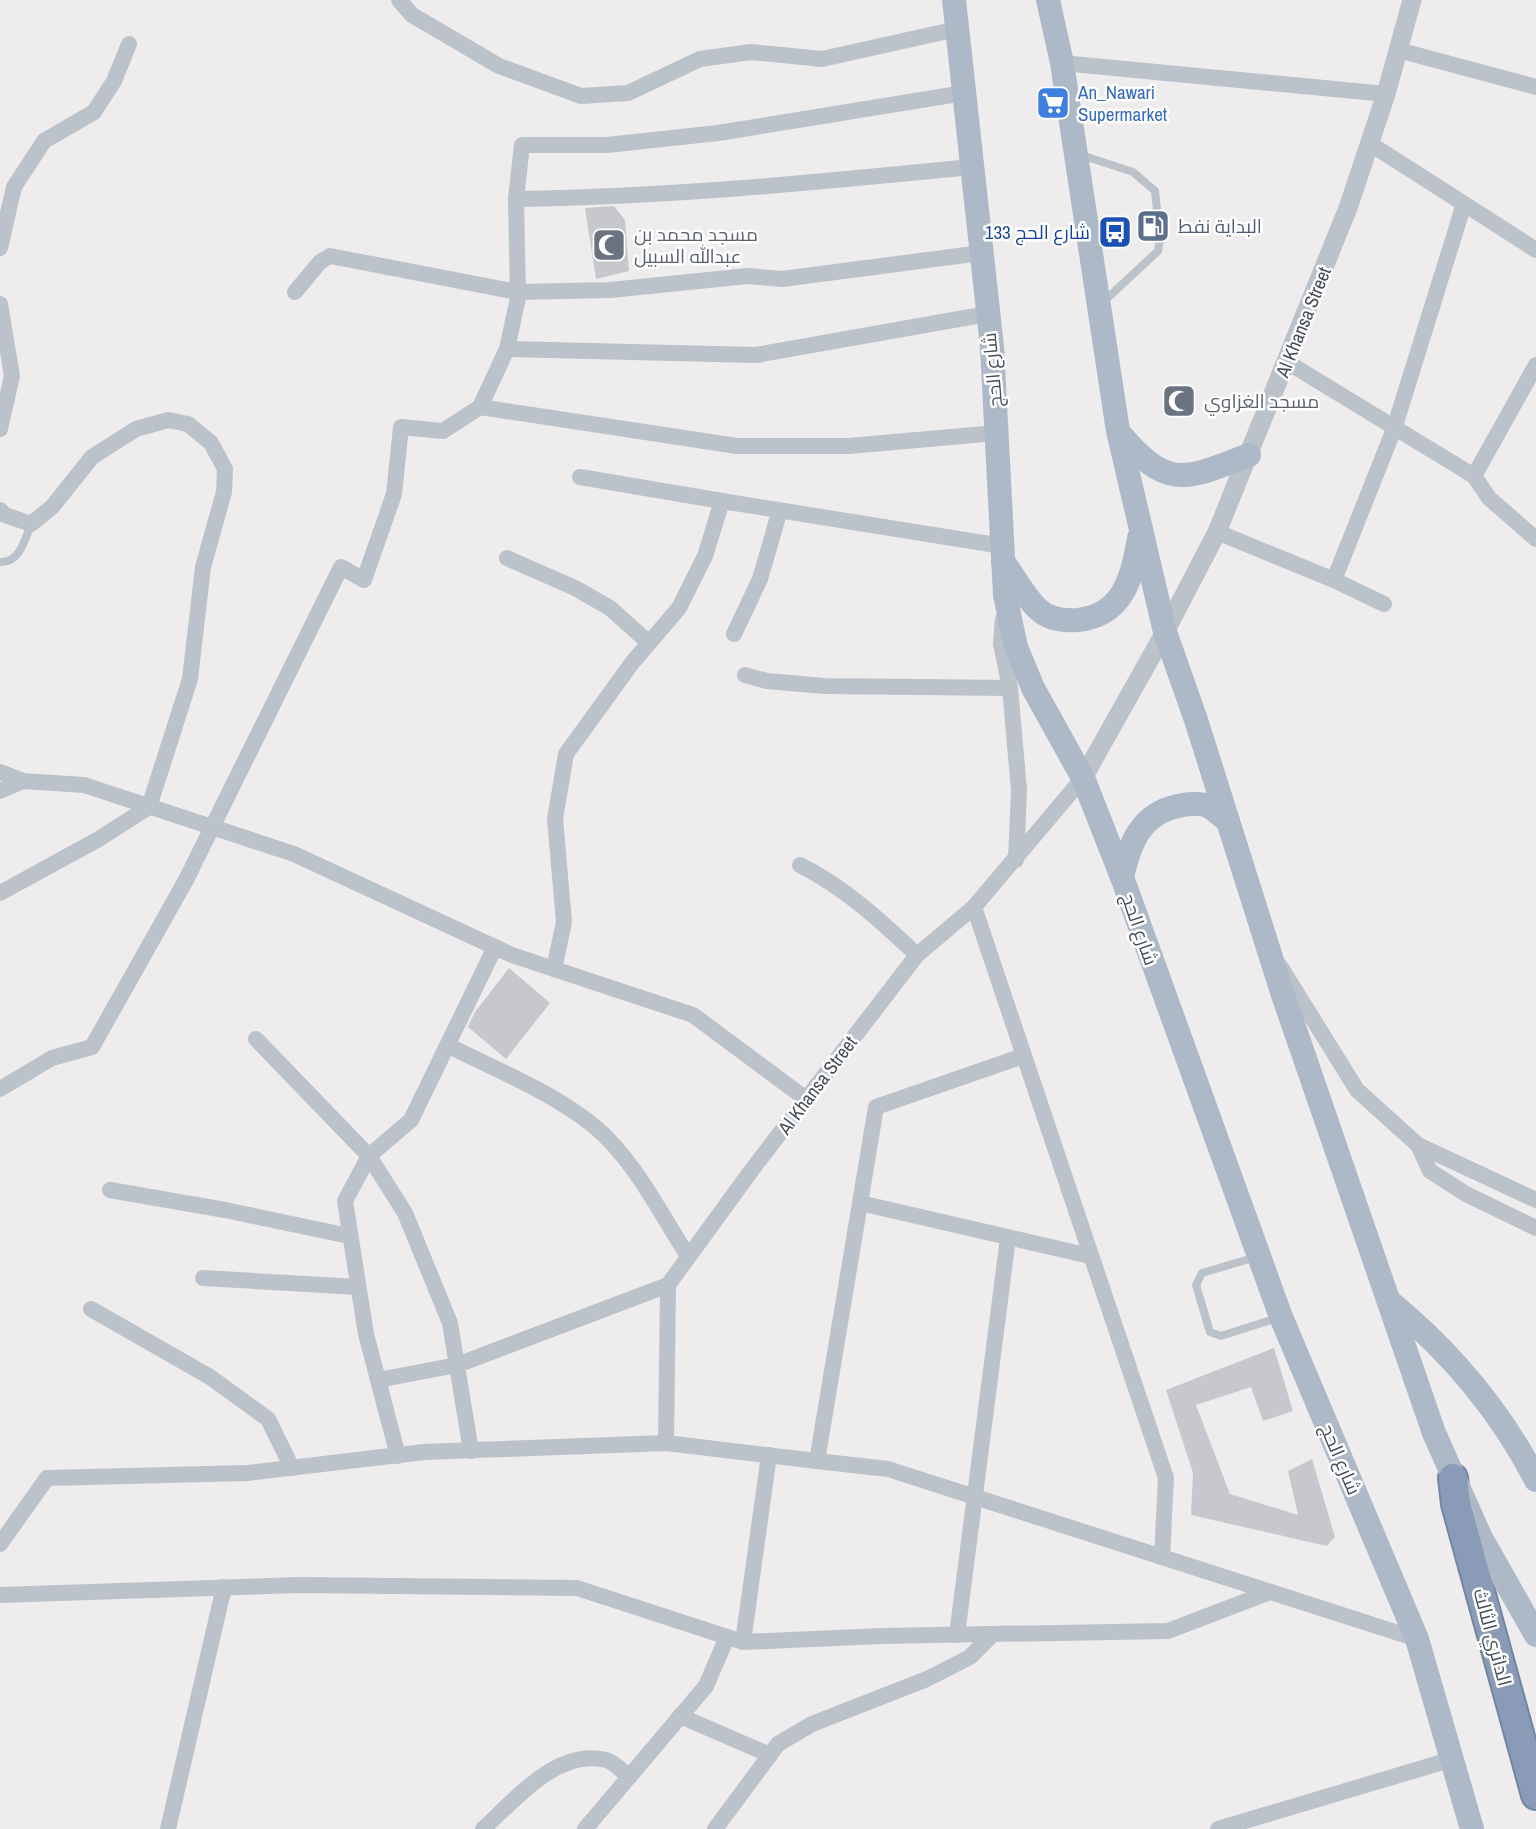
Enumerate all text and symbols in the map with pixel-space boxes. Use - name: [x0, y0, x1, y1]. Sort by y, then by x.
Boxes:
- place label: An_Nawari Supermarket: [1077, 79, 1168, 127]
- supermarket icon: An_Nawari Supermarket: [1034, 84, 1072, 122]
- fuel station icon: البداية نفط: [1134, 207, 1172, 245]
- bus stop icon: شارع الحج 133: [1096, 213, 1134, 251]
- place label: البداية نفط: [1178, 213, 1262, 239]
- place label: شارع الحج 133: [985, 219, 1090, 246]
- place label: مسجد محمد بن عبدالله السبيل: [634, 221, 758, 269]
- mosque icon: مسجد محمد بن عبدالله السبيل: [590, 226, 628, 264]
- street label: Al Khansa Street: [1269, 262, 1337, 382]
- street label: شارع الحج: [976, 331, 1009, 408]
- mosque icon: مسجد الغزاوي: [1160, 382, 1198, 420]
- place label: مسجد الغزاوي: [1204, 388, 1319, 416]
- street label: شارع الحج: [1115, 889, 1164, 969]
- street label: Al Khansa Street: [771, 1030, 863, 1140]
- street label: شارع الحج: [1313, 1419, 1368, 1499]
- street label: الدائري الثالث: [1466, 1585, 1519, 1689]

